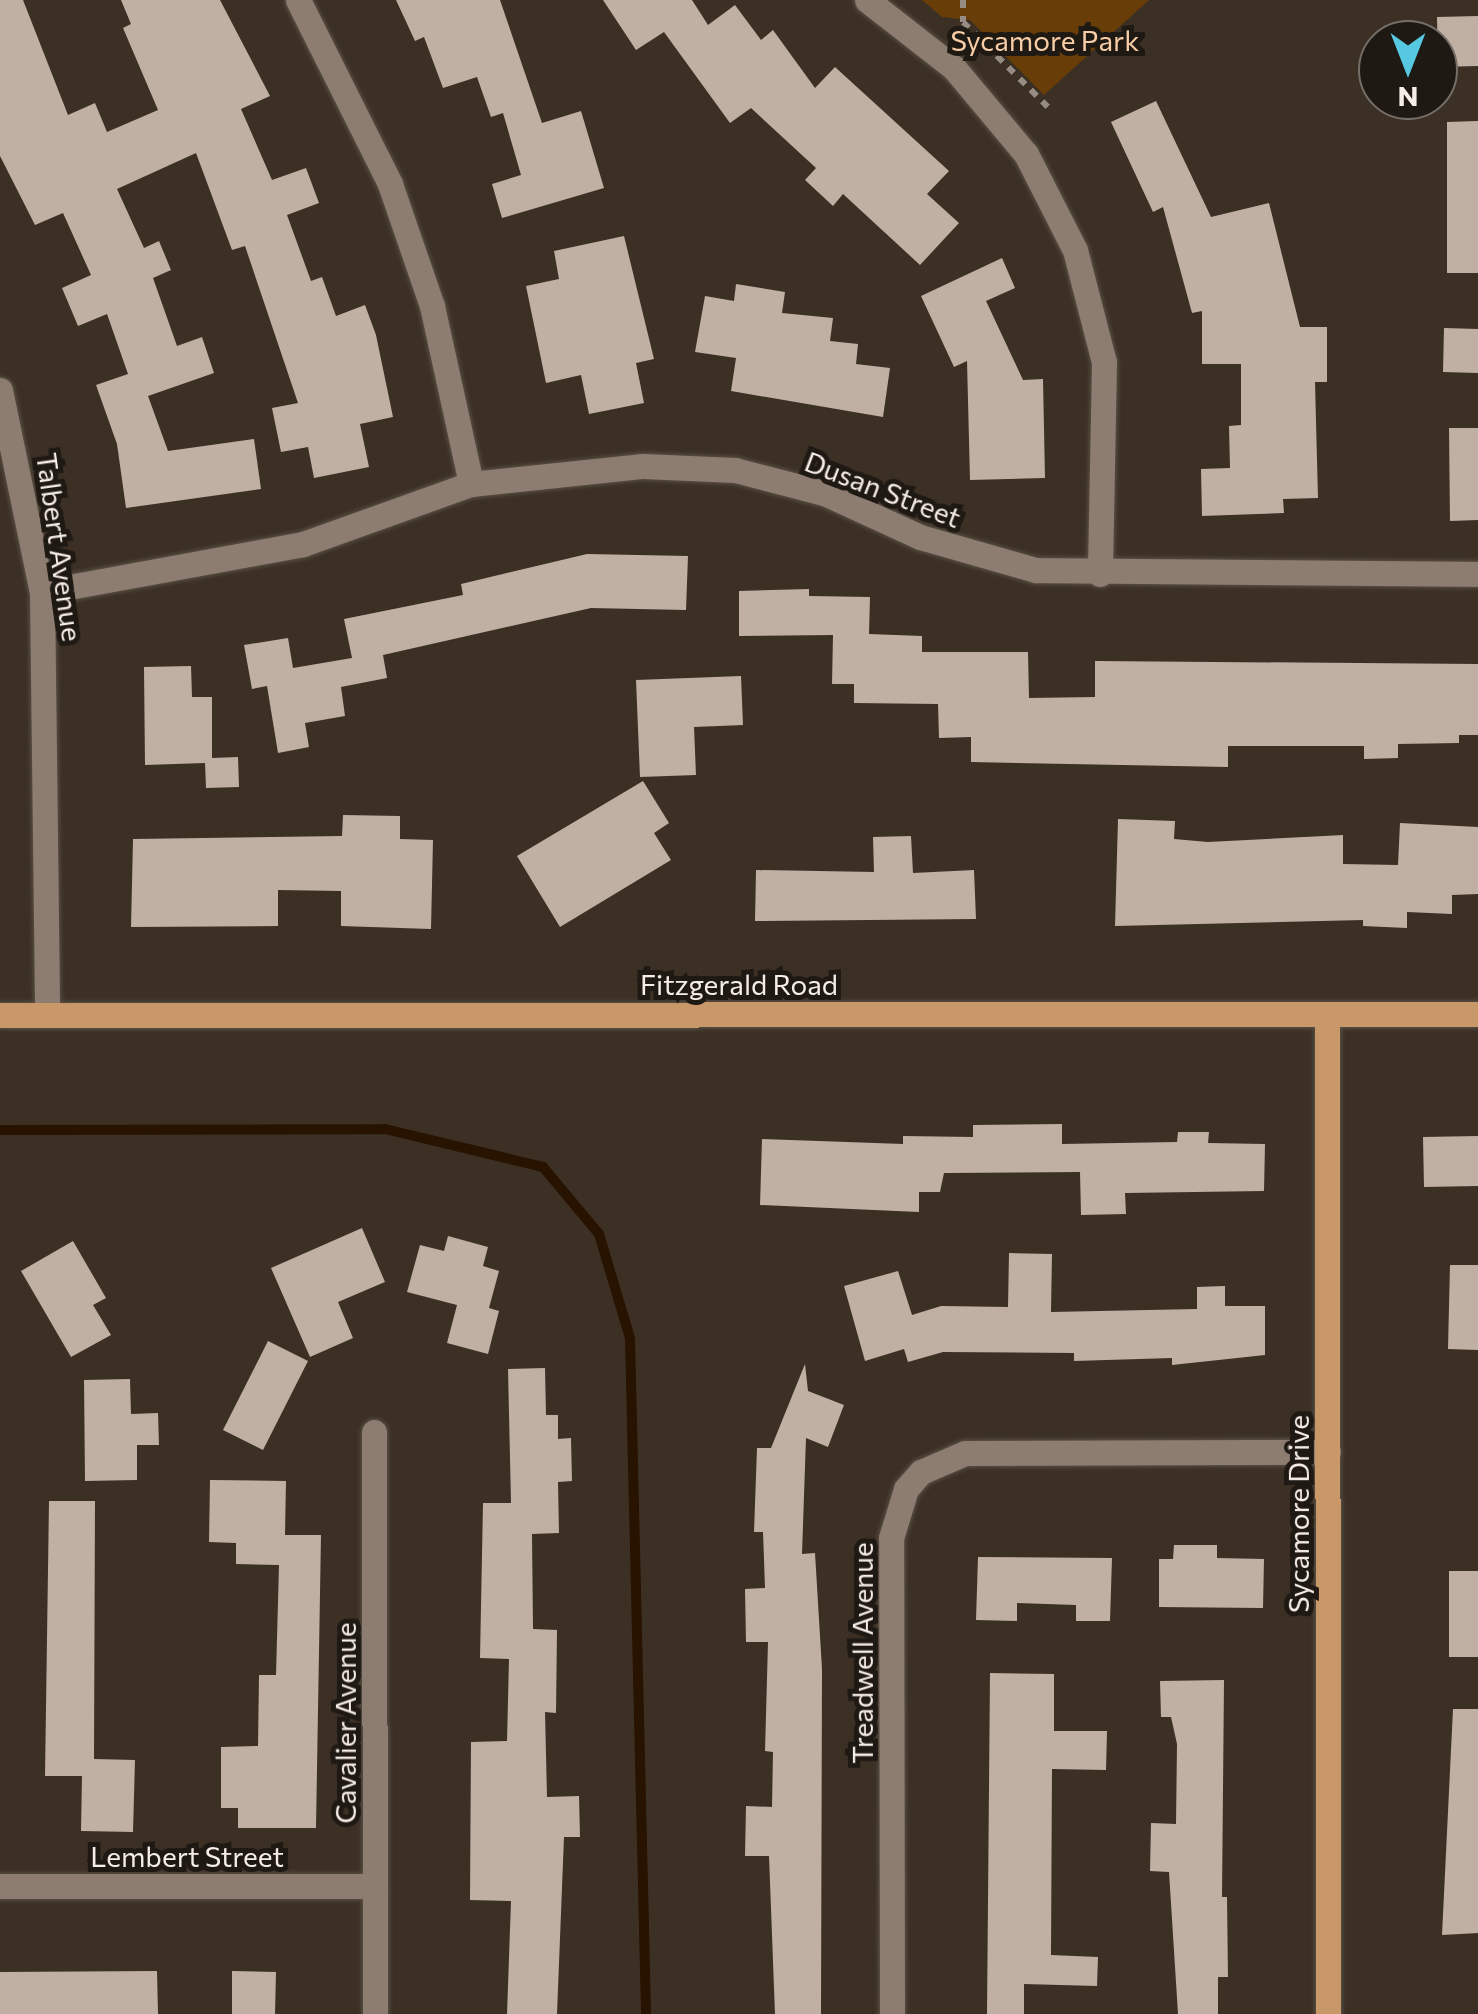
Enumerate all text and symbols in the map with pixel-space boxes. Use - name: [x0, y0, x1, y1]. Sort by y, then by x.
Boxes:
- north arrow: [1358, 20, 1458, 120]
- park label: Sycamore Park: [951, 23, 1139, 57]
- text: N: [1398, 81, 1419, 115]
- street label: Dusan Street: [800, 444, 966, 534]
- street label: Talbert Avenue: [30, 451, 90, 643]
- street label: Fitzgerald Road: [640, 967, 838, 1001]
- street label: Sycamore Drive: [1281, 1415, 1315, 1613]
- street label: Treadwell Avenue: [845, 1542, 879, 1764]
- street label: Cavalier Avenue: [328, 1622, 362, 1824]
- street label: Lembert Street: [90, 1839, 284, 1873]

